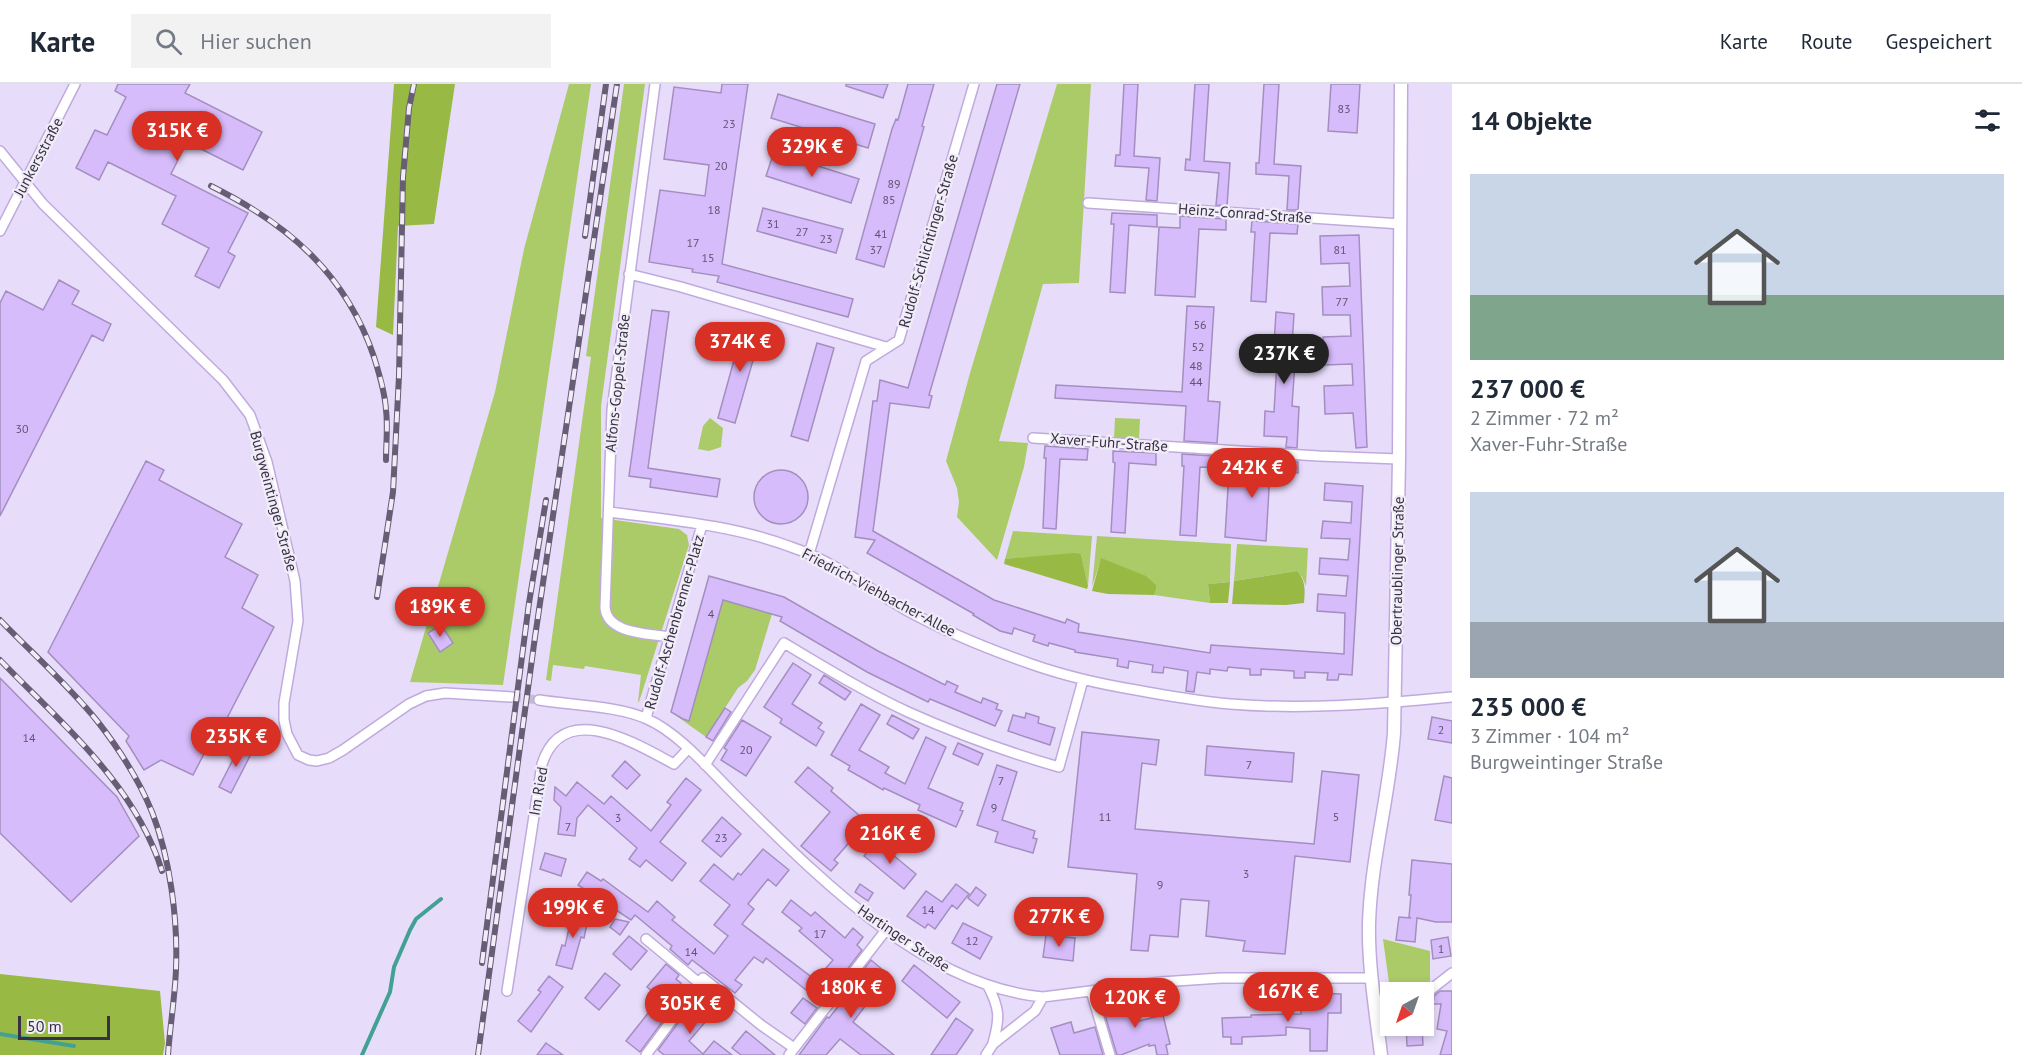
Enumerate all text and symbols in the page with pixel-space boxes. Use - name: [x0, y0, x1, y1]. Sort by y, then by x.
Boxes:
- search box: [131, 14, 551, 68]
- text: Karte: [30, 23, 95, 60]
- icon: search: [152, 25, 185, 58]
- text: Hier suchen: [200, 27, 312, 55]
- text: Karte: [1720, 28, 1768, 55]
- text: Route: [1801, 28, 1852, 55]
- text: Gespeichert: [1885, 28, 1992, 55]
- house number: 83: [1337, 101, 1351, 116]
- text: 14 Objekte: [1470, 104, 1592, 137]
- icon: filters: [1971, 104, 2004, 137]
- pin: 315K €: [128, 111, 226, 162]
- street label: Junkersstraße: [9, 114, 67, 201]
- house number: 23: [722, 116, 736, 131]
- text: 315K €: [146, 117, 208, 143]
- pin: 329K €: [763, 127, 861, 178]
- text: 329K €: [781, 133, 843, 159]
- street label: Rudolf-Schlichtinger-Straße: [894, 152, 962, 330]
- house number: 20: [714, 158, 728, 173]
- house number: 89: [887, 176, 901, 191]
- house number: 85: [882, 192, 896, 207]
- street label: Heinz-Conrad-Straße: [1178, 199, 1312, 227]
- house number: 18: [707, 202, 721, 217]
- icon: home: [1683, 213, 1791, 321]
- house number: 31: [766, 216, 780, 231]
- house number: 27: [795, 224, 809, 239]
- house number: 41: [874, 226, 888, 241]
- house number: 23: [819, 231, 833, 246]
- house number: 17: [686, 235, 700, 250]
- house number: 37: [869, 242, 883, 257]
- house number: 81: [1333, 242, 1347, 257]
- house number: 15: [701, 250, 715, 265]
- house number: 77: [1335, 294, 1349, 309]
- street label: Alfons-Goppel-Straße: [600, 313, 634, 453]
- house number: 56: [1193, 317, 1207, 332]
- pin: 374K €: [691, 322, 789, 373]
- text: 374K €: [709, 328, 771, 354]
- pin: 237K €: [1235, 334, 1333, 385]
- house number: 52: [1191, 339, 1205, 354]
- text: 237K €: [1253, 340, 1315, 366]
- house number: 48: [1189, 358, 1203, 373]
- text: 237 000 €: [1470, 372, 1585, 405]
- house number: 44: [1189, 374, 1203, 389]
- text: 2 Zimmer · 72 m²: [1470, 405, 1619, 431]
- house number: 30: [15, 421, 29, 436]
- street label: Xaver-Fuhr-Straße: [1049, 428, 1169, 456]
- street label: Burgweintinger Straße: [246, 429, 302, 573]
- text: Xaver-Fuhr-Straße: [1470, 431, 1627, 457]
- pin: 242K €: [1203, 448, 1301, 499]
- text: 242K €: [1221, 454, 1283, 480]
- street label: Obertraublinger Straße: [1386, 496, 1408, 646]
- icon: home: [1683, 531, 1791, 639]
- street label: Rudolf-Aschenbrenner-Platz: [640, 532, 708, 712]
- street label: Friedrich-Viehbacher-Allee: [799, 543, 959, 641]
- pin: 189K €: [391, 587, 489, 638]
- text: 189K €: [409, 593, 471, 619]
- house number: 4: [708, 606, 715, 621]
- text: 235 000 €: [1470, 690, 1586, 723]
- pin: 235K €: [187, 717, 285, 768]
- house number: 2: [1438, 722, 1444, 737]
- text: 235K €: [205, 723, 267, 749]
- text: 3 Zimmer · 104 m²: [1470, 723, 1630, 749]
- house number: 14: [22, 730, 36, 745]
- house number: 20: [739, 742, 753, 757]
- text: Burgweintinger Straße: [1470, 749, 1663, 775]
- house number: 7: [1246, 757, 1252, 772]
- street label: Im Ried: [524, 765, 552, 817]
- house number: 7: [998, 773, 1004, 788]
- house number: 9: [991, 800, 997, 815]
- house number: 11: [1098, 809, 1112, 824]
- house number: 5: [1333, 809, 1339, 824]
- house number: 3: [615, 810, 621, 825]
- pin: 216K €: [841, 814, 939, 865]
- house number: 7: [565, 819, 571, 834]
- text: 216K €: [859, 820, 921, 846]
- house number: 23: [714, 830, 728, 845]
- house number: 3: [1243, 866, 1249, 881]
- house number: 9: [1157, 877, 1163, 892]
- pin: 199K €: [524, 888, 622, 939]
- text: 199K €: [542, 894, 604, 920]
- pin: 277K €: [1010, 897, 1108, 948]
- street label: Hartinger Straße: [854, 900, 954, 976]
- house number: 14: [921, 902, 935, 917]
- text: 277K €: [1028, 903, 1090, 929]
- house number: 17: [813, 926, 827, 941]
- house number: 12: [965, 933, 979, 948]
- house number: 1: [1438, 941, 1444, 956]
- house number: 14: [684, 944, 698, 959]
- pin: 180K €: [802, 968, 900, 1019]
- pin: 167K €: [1239, 972, 1337, 1023]
- text: 180K €: [820, 974, 882, 1000]
- pin: 120K €: [1086, 978, 1184, 1029]
- text: 167K €: [1257, 978, 1319, 1004]
- north arrow: [1380, 982, 1434, 1036]
- map controls: [1380, 982, 1434, 1036]
- pin: 305K €: [641, 984, 739, 1035]
- text: 120K €: [1104, 984, 1166, 1010]
- text: 305K €: [659, 990, 721, 1016]
- scale bar: [18, 1013, 110, 1040]
- text: 50 m: [27, 1016, 62, 1036]

